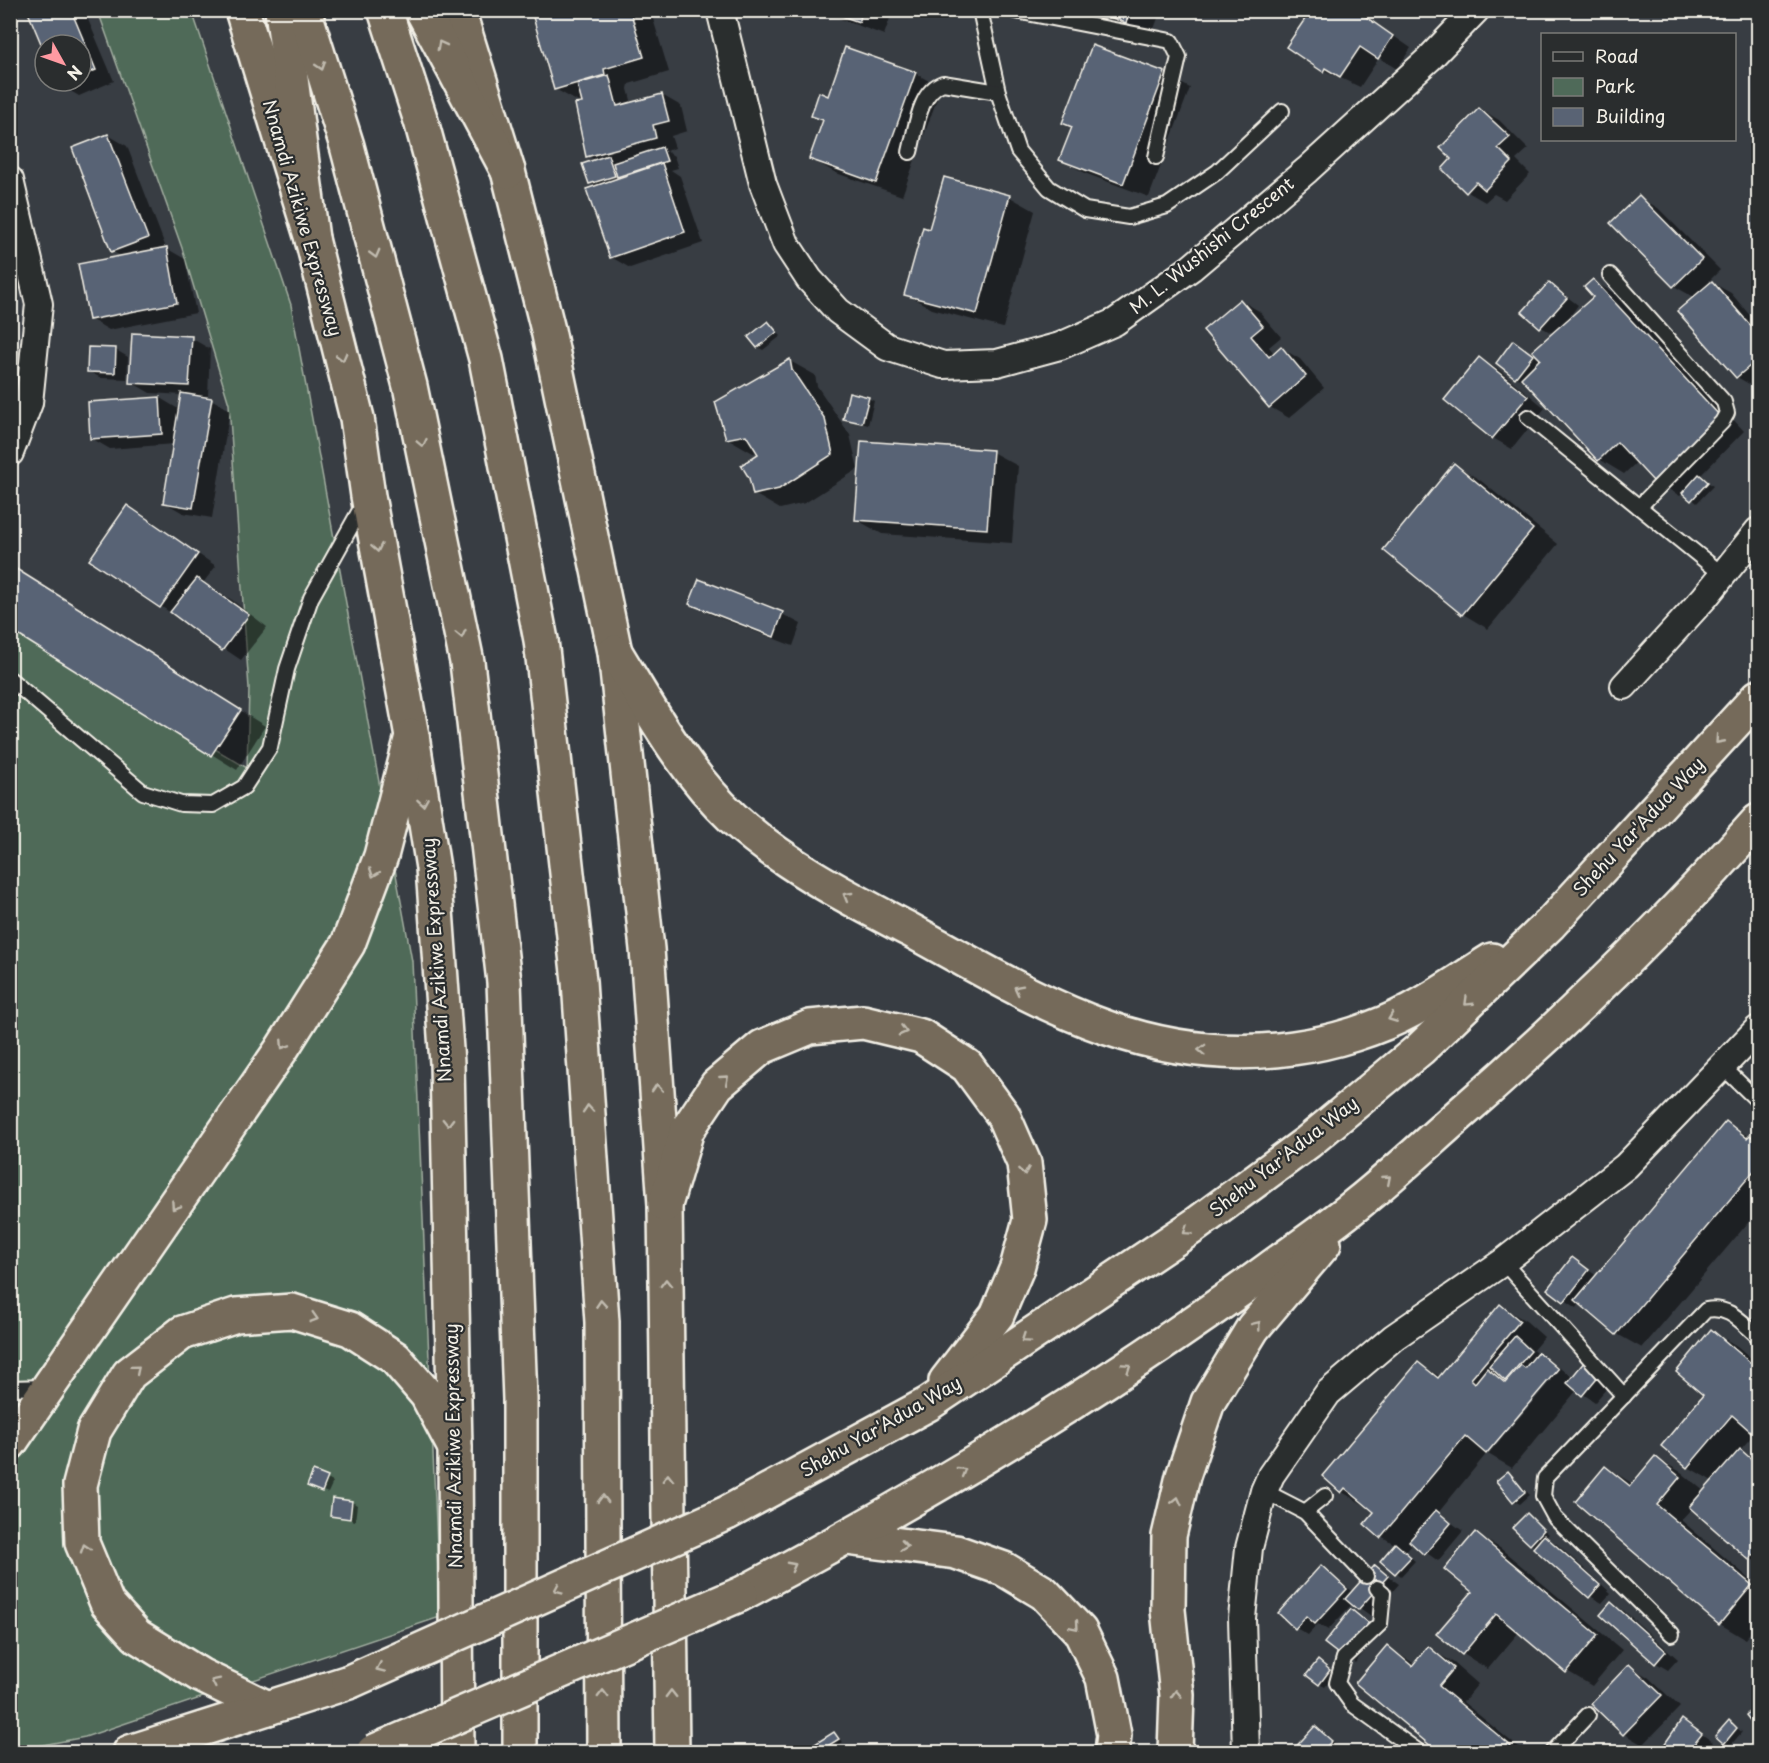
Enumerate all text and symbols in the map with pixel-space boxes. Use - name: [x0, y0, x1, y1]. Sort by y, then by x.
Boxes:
- north arrow: [33, 33, 93, 93]
- legend: [1541, 33, 1736, 141]
- one-way arrow: [437, 41, 448, 52]
- text: Road: [1595, 42, 1639, 69]
- one-way arrow: [314, 60, 327, 71]
- text: N: [62, 61, 89, 86]
- text: Park: [1595, 72, 1635, 99]
- street label: Nnamdi Azikiwe Expressway: [257, 96, 350, 339]
- text: Building: [1595, 102, 1665, 129]
- street label: M. L. Wushishi Crescent: [1123, 170, 1299, 320]
- one-way arrow: [368, 248, 381, 258]
- one-way arrow: [334, 351, 347, 361]
- one-way arrow: [415, 438, 428, 448]
- one-way arrow: [370, 543, 383, 553]
- one-way arrow: [454, 629, 467, 639]
- one-way arrow: [1715, 733, 1726, 744]
- street label: Shehu Yar'Adua Way: [1566, 750, 1710, 902]
- one-way arrow: [416, 797, 428, 807]
- street label: Nnamdi Azikiwe Expressway: [413, 837, 458, 1083]
- one-way arrow: [369, 867, 382, 878]
- one-way arrow: [843, 892, 853, 903]
- one-way arrow: [1014, 985, 1024, 996]
- one-way arrow: [1465, 995, 1476, 1006]
- one-way arrow: [1387, 1011, 1398, 1024]
- one-way arrow: [897, 1024, 907, 1037]
- one-way arrow: [280, 1038, 291, 1049]
- one-way arrow: [1197, 1043, 1206, 1056]
- one-way arrow: [718, 1075, 729, 1086]
- one-way arrow: [651, 1084, 664, 1093]
- street label: Shehu Yar'Adua Way: [1203, 1089, 1363, 1223]
- one-way arrow: [581, 1105, 594, 1114]
- one-way arrow: [442, 1117, 454, 1126]
- one-way arrow: [1018, 1166, 1030, 1175]
- one-way arrow: [1380, 1175, 1391, 1186]
- one-way arrow: [171, 1200, 182, 1211]
- one-way arrow: [1183, 1224, 1194, 1235]
- one-way arrow: [660, 1279, 672, 1288]
- one-way arrow: [595, 1300, 608, 1309]
- one-way arrow: [308, 1311, 319, 1323]
- one-way arrow: [1249, 1320, 1260, 1331]
- street label: Nnamdi Azikiwe Expressway: [437, 1323, 468, 1569]
- one-way arrow: [1021, 1332, 1032, 1343]
- one-way arrow: [1121, 1363, 1132, 1374]
- one-way arrow: [129, 1365, 140, 1376]
- street label: Shehu Yar'Adua Way: [794, 1368, 966, 1483]
- one-way arrow: [956, 1467, 967, 1478]
- one-way arrow: [662, 1474, 675, 1483]
- one-way arrow: [597, 1495, 609, 1504]
- one-way arrow: [1170, 1496, 1183, 1506]
- one-way arrow: [900, 1539, 909, 1551]
- one-way arrow: [80, 1543, 92, 1554]
- one-way arrow: [786, 1562, 797, 1573]
- one-way arrow: [554, 1581, 565, 1593]
- one-way arrow: [1068, 1619, 1079, 1630]
- one-way arrow: [375, 1661, 386, 1673]
- one-way arrow: [211, 1678, 222, 1690]
- one-way arrow: [597, 1690, 609, 1699]
- one-way arrow: [665, 1690, 677, 1699]
- one-way arrow: [1170, 1690, 1183, 1699]

